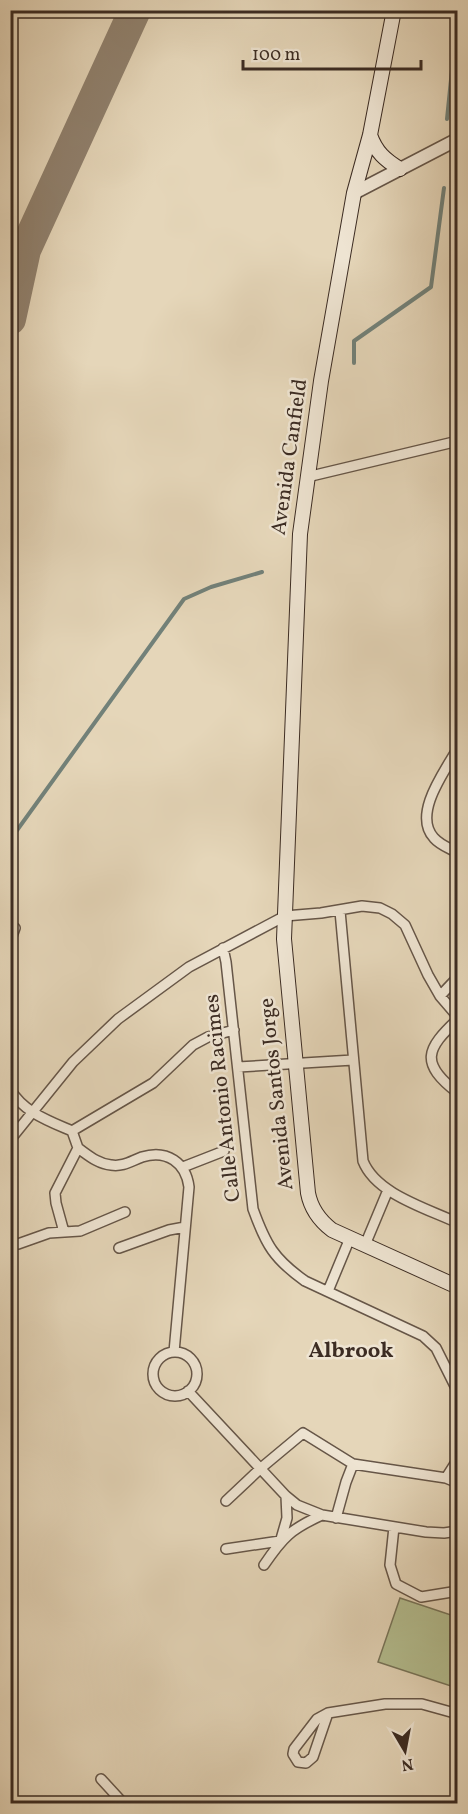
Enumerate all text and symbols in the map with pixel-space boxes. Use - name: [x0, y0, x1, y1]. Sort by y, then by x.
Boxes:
- scale bar: [243, 33, 422, 71]
- text: 100 m: [252, 43, 301, 68]
- street label: Avenida Canfield: [265, 377, 315, 537]
- street label: Calle Antonio Racimes: [198, 993, 248, 1203]
- street label: Avenida Santos Jorge: [252, 996, 302, 1192]
- district label: Albrook: [308, 1336, 394, 1367]
- north arrow: [375, 1721, 435, 1781]
- text: N: [399, 1752, 415, 1776]

